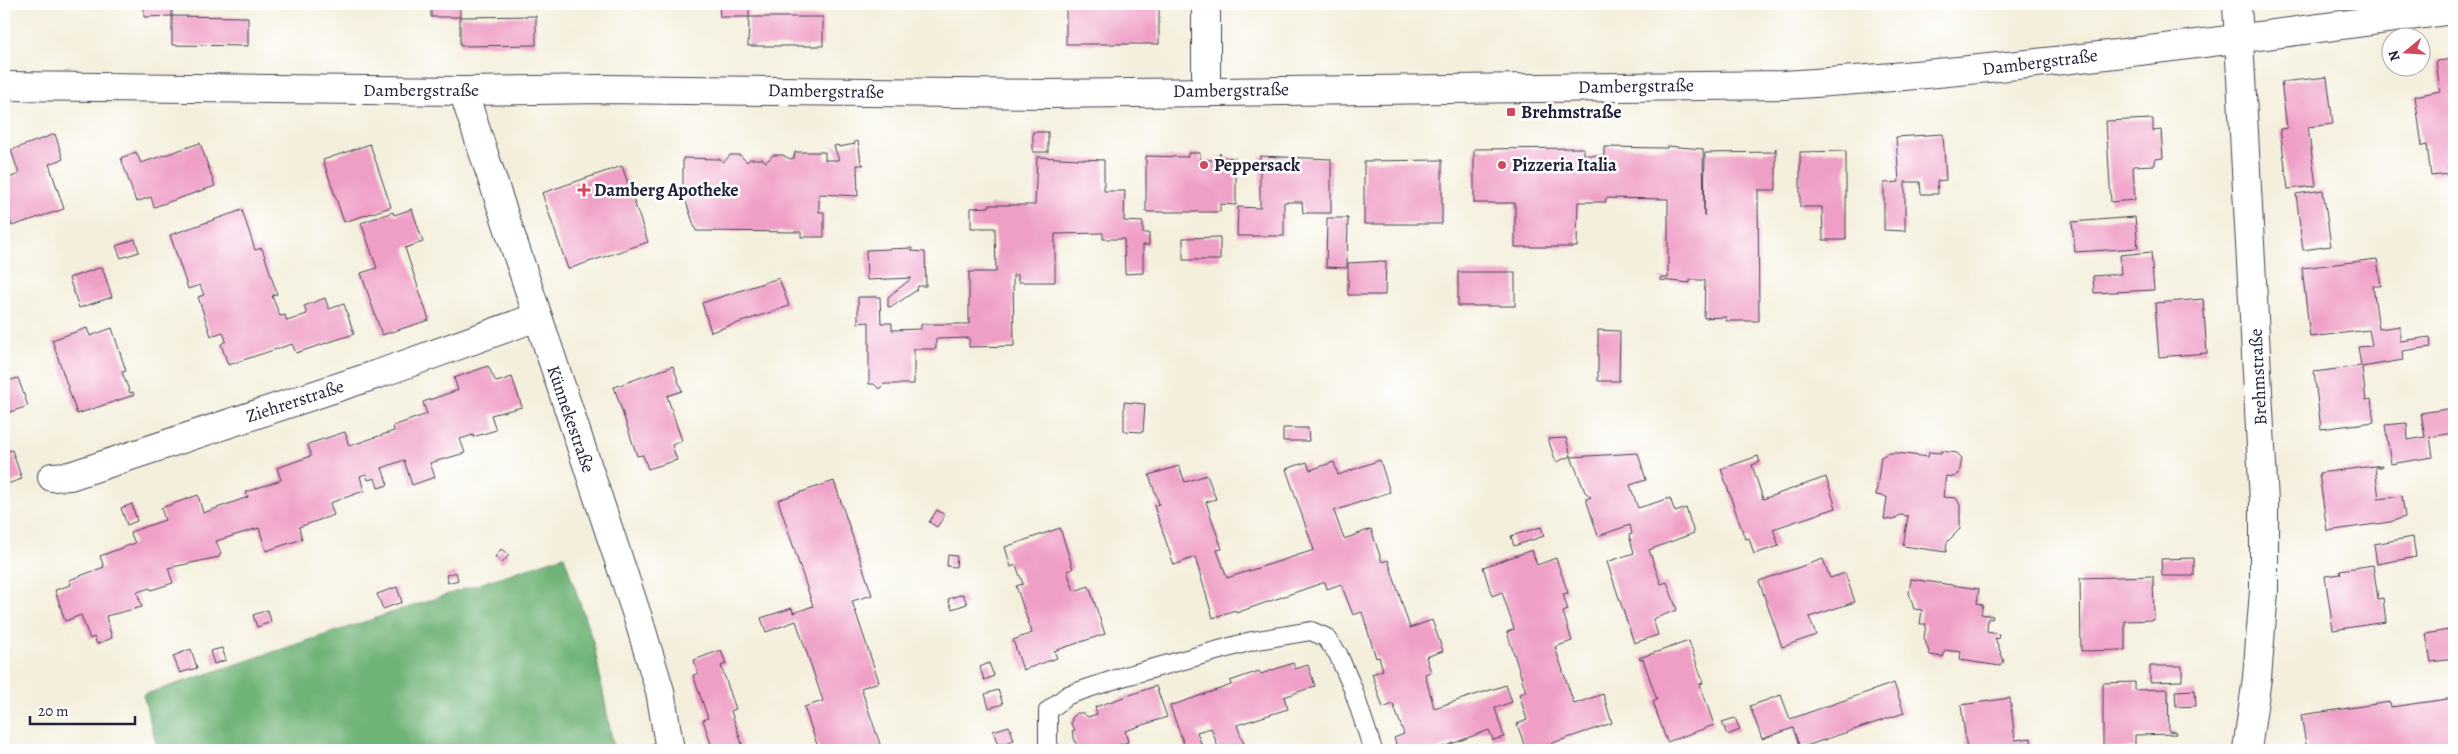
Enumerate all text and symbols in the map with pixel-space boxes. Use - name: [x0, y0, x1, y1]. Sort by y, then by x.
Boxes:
- north arrow: [2380, 28, 2430, 78]
- street label: Dambergstraße: [1981, 43, 2099, 81]
- text: N: [2384, 48, 2405, 64]
- street label: Dambergstraße: [1578, 73, 1694, 99]
- street label: Dambergstraße: [1173, 77, 1289, 103]
- street label: Dambergstraße: [363, 78, 479, 102]
- street label: Dambergstraße: [768, 78, 884, 104]
- place label: Brehmstraße: [1521, 100, 1622, 124]
- marker: Brehmstraße: [1505, 106, 1517, 118]
- place label: Peppersack: [1214, 153, 1301, 177]
- place label: Pizzeria Italia: [1512, 153, 1617, 177]
- marker: Peppersack: [1198, 159, 1210, 171]
- marker: Pizzeria Italia: [1496, 159, 1508, 171]
- place label: Damberg Apotheke: [594, 178, 739, 202]
- marker: Damberg Apotheke: [578, 184, 590, 196]
- street label: Brehmstraße: [2243, 328, 2273, 426]
- street label: Künnekestraße: [541, 362, 601, 476]
- street label: Ziehrerstraße: [243, 374, 347, 428]
- scale bar: [30, 694, 135, 726]
- text: 20 m: [38, 701, 69, 721]

